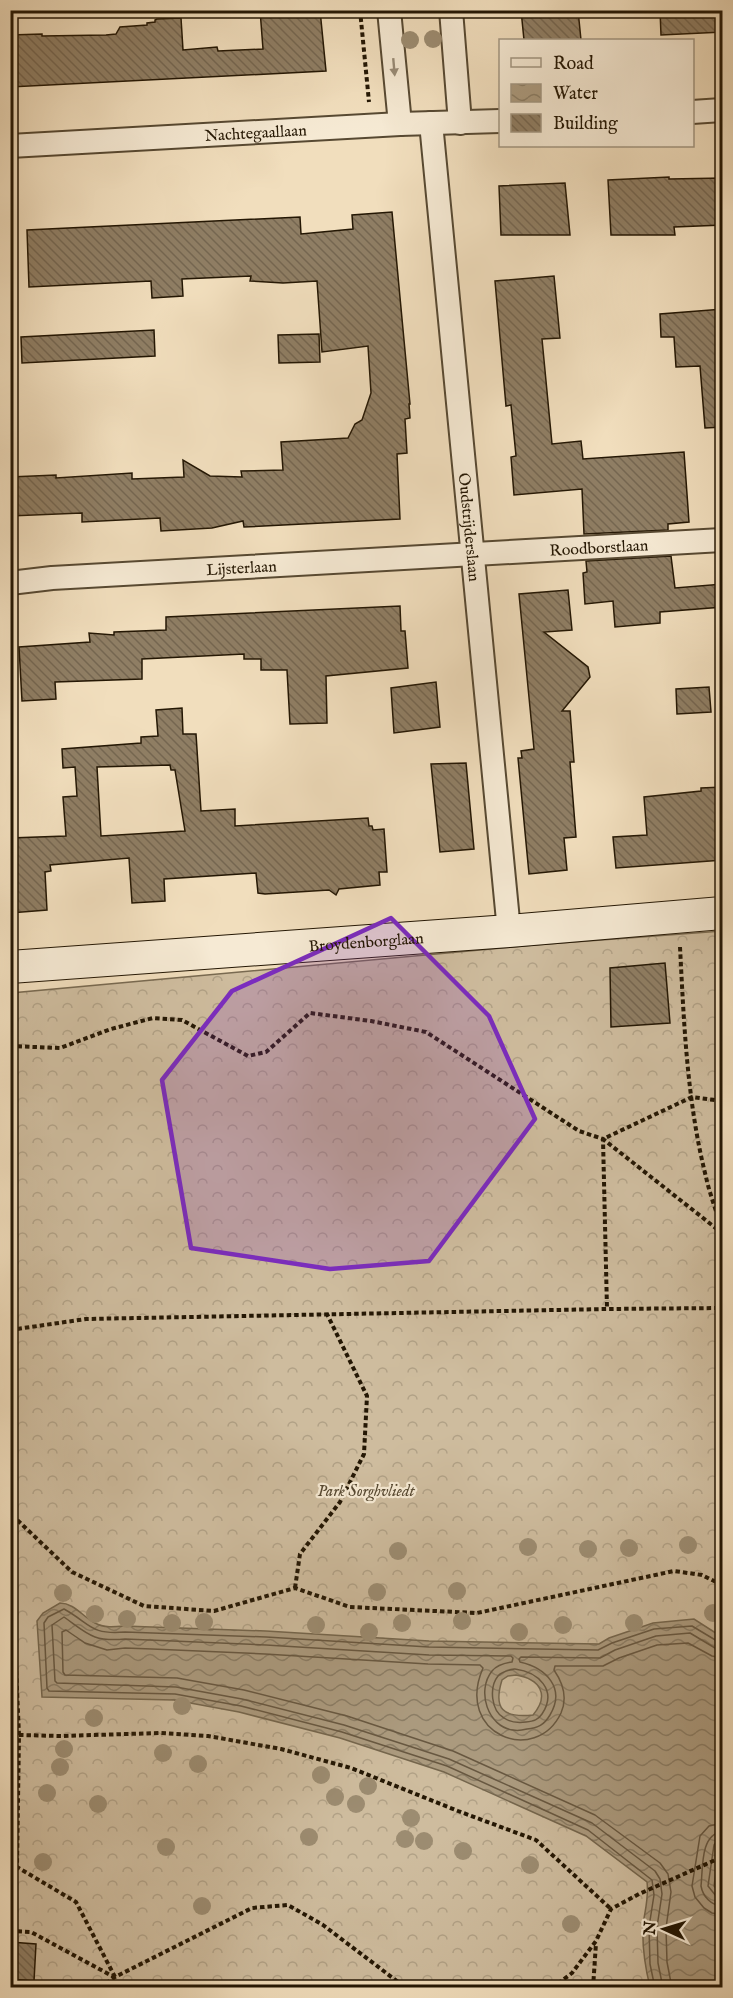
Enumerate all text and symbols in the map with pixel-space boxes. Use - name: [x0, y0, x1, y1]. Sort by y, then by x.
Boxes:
- legend: [499, 39, 694, 147]
- text: Road: [553, 53, 594, 76]
- one-way arrow: [389, 58, 399, 77]
- text: Water: [553, 83, 598, 106]
- text: Building: [553, 113, 618, 136]
- street label: Nachtegaallaan: [204, 121, 308, 147]
- street label: Oudstrijderslaan: [453, 472, 483, 583]
- street label: Roodborstlaan: [549, 536, 649, 562]
- street label: Lijsterlaan: [206, 557, 278, 581]
- street label: Broydenborglaan: [308, 929, 425, 957]
- park label: Park Sorghvliedt: [317, 1482, 415, 1502]
- north arrow: [634, 1899, 694, 1959]
- text: N: [641, 1920, 662, 1937]

